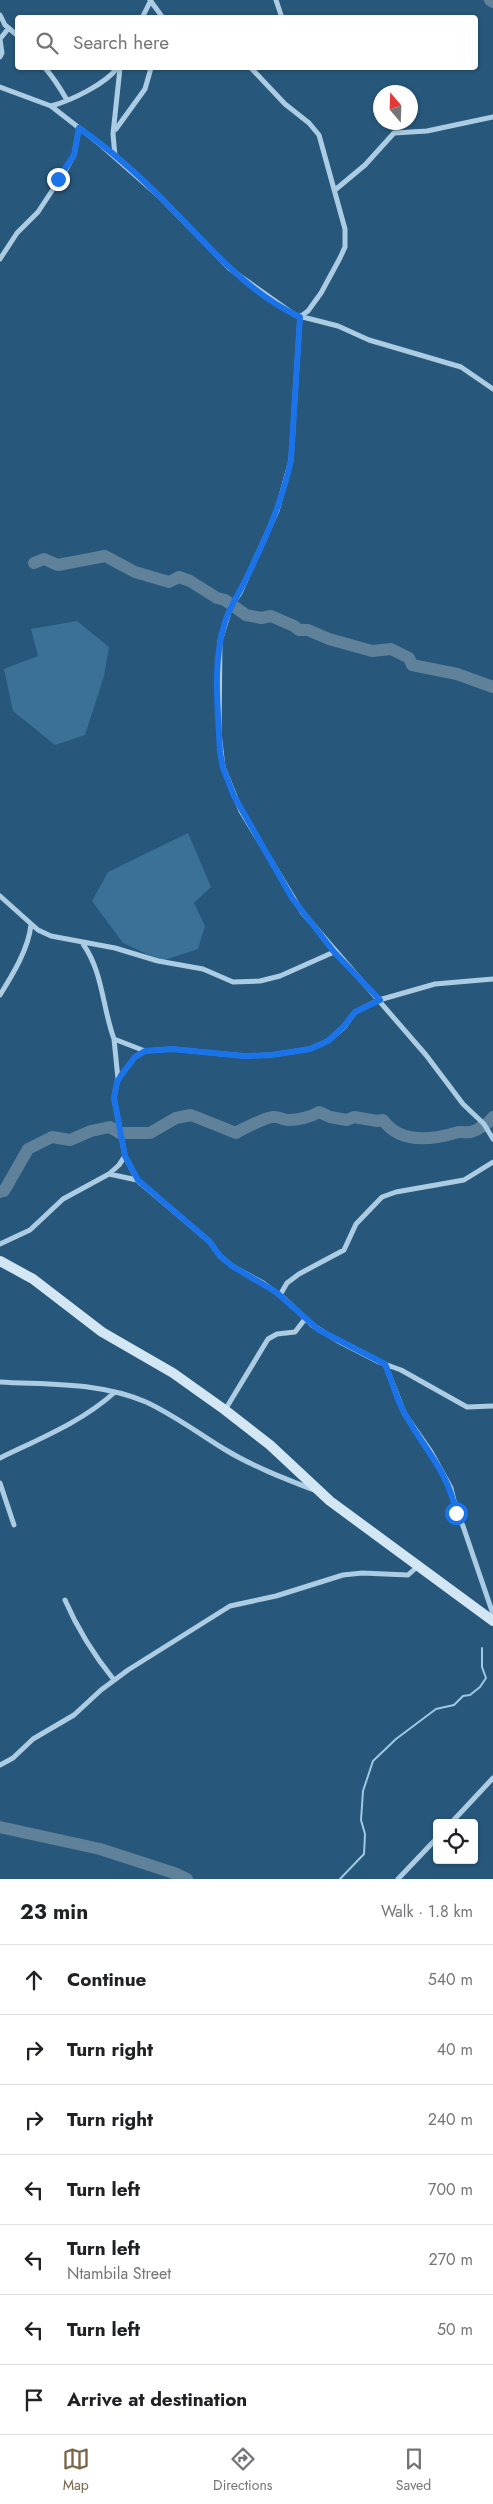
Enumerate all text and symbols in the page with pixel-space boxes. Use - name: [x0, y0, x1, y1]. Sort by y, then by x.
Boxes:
- search box: [15, 15, 478, 70]
- icon: search: [33, 29, 61, 57]
- text: Search here: [73, 29, 169, 56]
- north arrow: [373, 85, 418, 130]
- route end: [47, 168, 70, 191]
- route start: [445, 1502, 468, 1525]
- map controls: [433, 1819, 478, 1864]
- button: locate: [433, 1819, 478, 1864]
- text: 23 min: [20, 1897, 88, 1927]
- text: Walk · 1.8 km: [381, 1900, 473, 1923]
- icon: ahead: [20, 1966, 48, 1994]
- text: Continue: [67, 1966, 146, 1993]
- text: 540 m: [428, 1968, 473, 1991]
- icon: right: [20, 2036, 48, 2064]
- text: Turn right: [67, 2036, 153, 2063]
- text: 40 m: [437, 2038, 473, 2061]
- icon: right: [20, 2106, 48, 2134]
- text: Turn right: [67, 2106, 153, 2133]
- text: 240 m: [428, 2108, 473, 2131]
- icon: left: [20, 2176, 48, 2204]
- text: Turn left: [67, 2176, 140, 2203]
- text: 700 m: [428, 2178, 473, 2201]
- text: Turn left: [67, 2235, 140, 2262]
- icon: left: [20, 2246, 48, 2274]
- text: 270 m: [429, 2248, 473, 2271]
- text: Ntambila Street: [67, 2262, 171, 2285]
- icon: left: [20, 2316, 48, 2344]
- text: Turn left: [67, 2316, 140, 2343]
- text: 50 m: [437, 2318, 473, 2341]
- icon: arrive: [20, 2386, 48, 2414]
- text: Arrive at destination: [67, 2386, 247, 2413]
- tab: Map: [62, 2445, 90, 2495]
- tab: Directions: [213, 2445, 272, 2495]
- tab: Saved: [396, 2445, 431, 2495]

